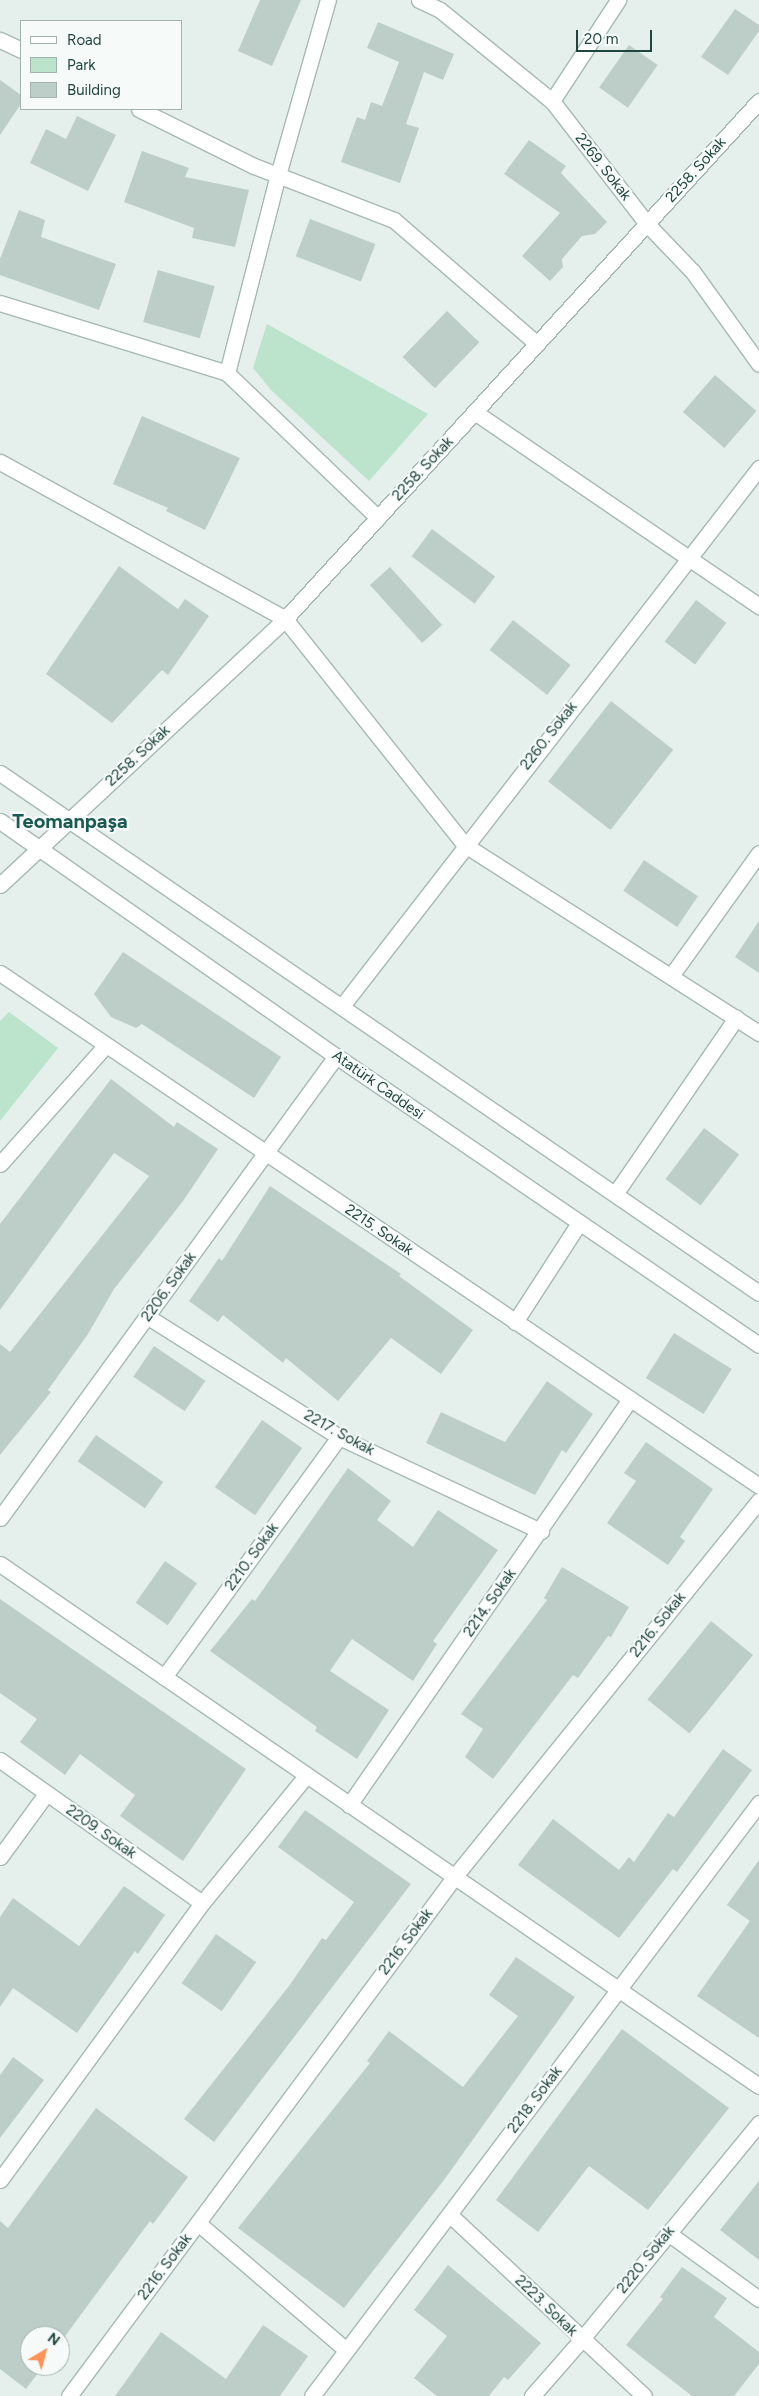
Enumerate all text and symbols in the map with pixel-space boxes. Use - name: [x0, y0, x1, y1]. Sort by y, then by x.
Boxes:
- legend: [20, 20, 182, 110]
- scale bar: [579, 20, 655, 52]
- text: 20 m: [584, 30, 618, 48]
- text: Road: [67, 31, 102, 49]
- text: Park: [67, 56, 96, 74]
- text: Building: [67, 81, 121, 99]
- street label: 2269. Sokak: [571, 130, 635, 204]
- street label: 2258. Sokak: [662, 134, 730, 206]
- street label: 2258. Sokak: [389, 433, 457, 505]
- street label: 2260. Sokak: [517, 698, 581, 774]
- street label: 2258. Sokak: [102, 722, 174, 790]
- district label: Teomanpaşa: [12, 809, 128, 833]
- street label: Atatürk Caddesi: [329, 1047, 427, 1123]
- street label: 2215. Sokak: [341, 1201, 417, 1259]
- street label: 2206. Sokak: [138, 1249, 200, 1325]
- street label: 2217. Sokak: [301, 1406, 377, 1460]
- street label: 2210. Sokak: [221, 1520, 283, 1594]
- street label: 2214. Sokak: [460, 1565, 520, 1641]
- street label: 2216. Sokak: [626, 1589, 690, 1661]
- street label: 2209. Sokak: [62, 1801, 140, 1863]
- street label: 2216. Sokak: [375, 1905, 437, 1979]
- street label: 2218. Sokak: [504, 2063, 566, 2137]
- street label: 2220. Sokak: [613, 2223, 679, 2297]
- street label: 2216. Sokak: [134, 2230, 196, 2304]
- street label: 2223. Sokak: [511, 2272, 581, 2340]
- north arrow: [20, 2326, 70, 2376]
- text: N: [44, 2329, 63, 2349]

